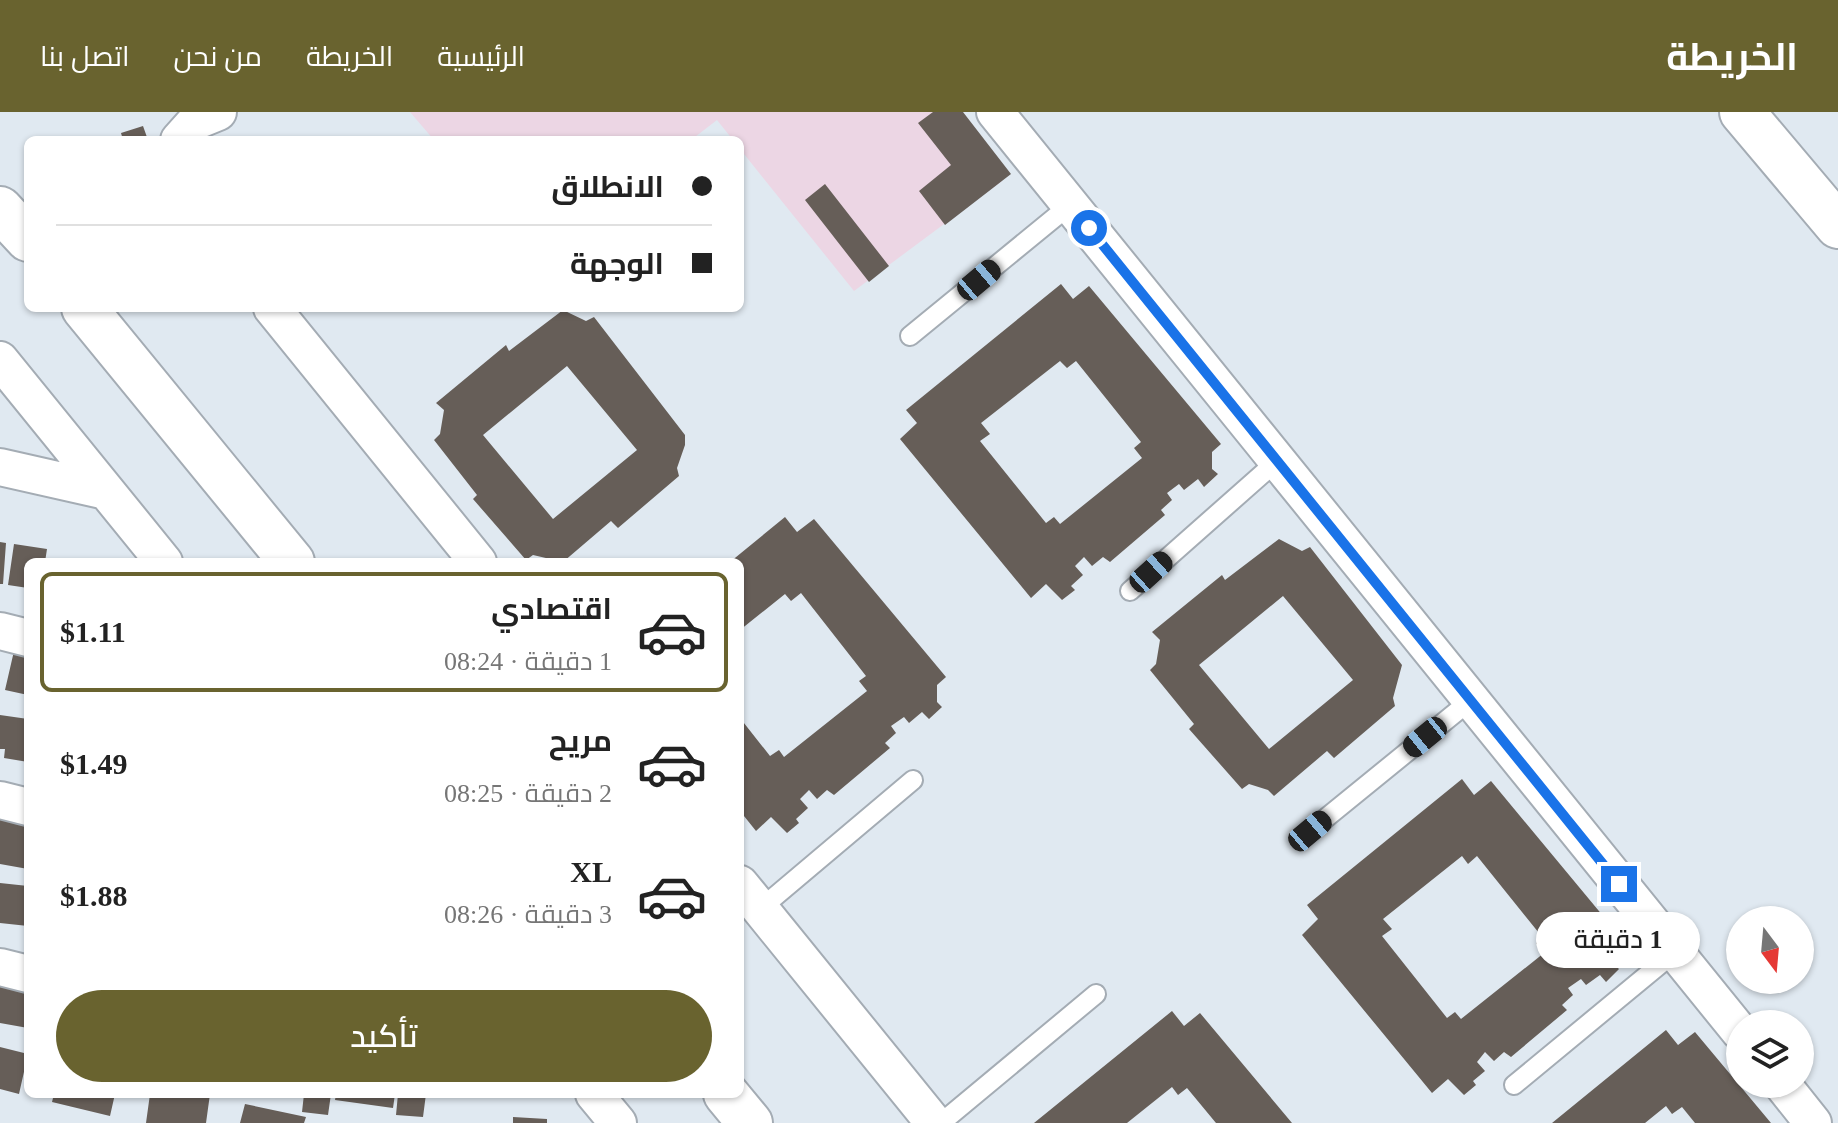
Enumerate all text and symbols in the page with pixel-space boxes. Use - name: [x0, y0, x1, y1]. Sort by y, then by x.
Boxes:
- text: الخريطة: [1666, 36, 1798, 78]
- text: اتصل بنا: [40, 41, 129, 72]
- text: من نحن: [173, 41, 262, 72]
- text: الخريطة: [306, 41, 393, 72]
- text: الرئيسية: [437, 41, 525, 72]
- text: الانطلاق: [551, 170, 664, 203]
- route start: [1071, 210, 1107, 246]
- text: الوجهة: [570, 247, 664, 280]
- car: [953, 255, 1005, 305]
- car: [1125, 547, 1177, 597]
- text: اقتصادي: [491, 592, 612, 625]
- icon: car: [636, 596, 708, 668]
- text: $1.11: [60, 615, 126, 648]
- text: 1 دقيقة · 08:24: [444, 647, 612, 676]
- car: [1399, 713, 1451, 761]
- text: مريح: [549, 724, 612, 757]
- icon: car: [636, 728, 708, 800]
- text: $1.49: [60, 747, 128, 780]
- text: 2 دقيقة · 08:25: [444, 779, 612, 808]
- car: [1284, 806, 1336, 856]
- text: XL: [570, 855, 612, 888]
- icon: car: [636, 860, 708, 932]
- route end: [1601, 866, 1637, 902]
- text: $1.88: [60, 879, 128, 912]
- text: 3 دقيقة · 08:26: [444, 900, 612, 929]
- north arrow: [1726, 906, 1814, 994]
- map controls: [1726, 906, 1814, 1098]
- callout: 1 دقيقة: [1537, 912, 1701, 968]
- text: 1 دقيقة: [1574, 925, 1662, 954]
- button: تأكيد: [56, 990, 712, 1082]
- button: layers: [1726, 1010, 1814, 1098]

